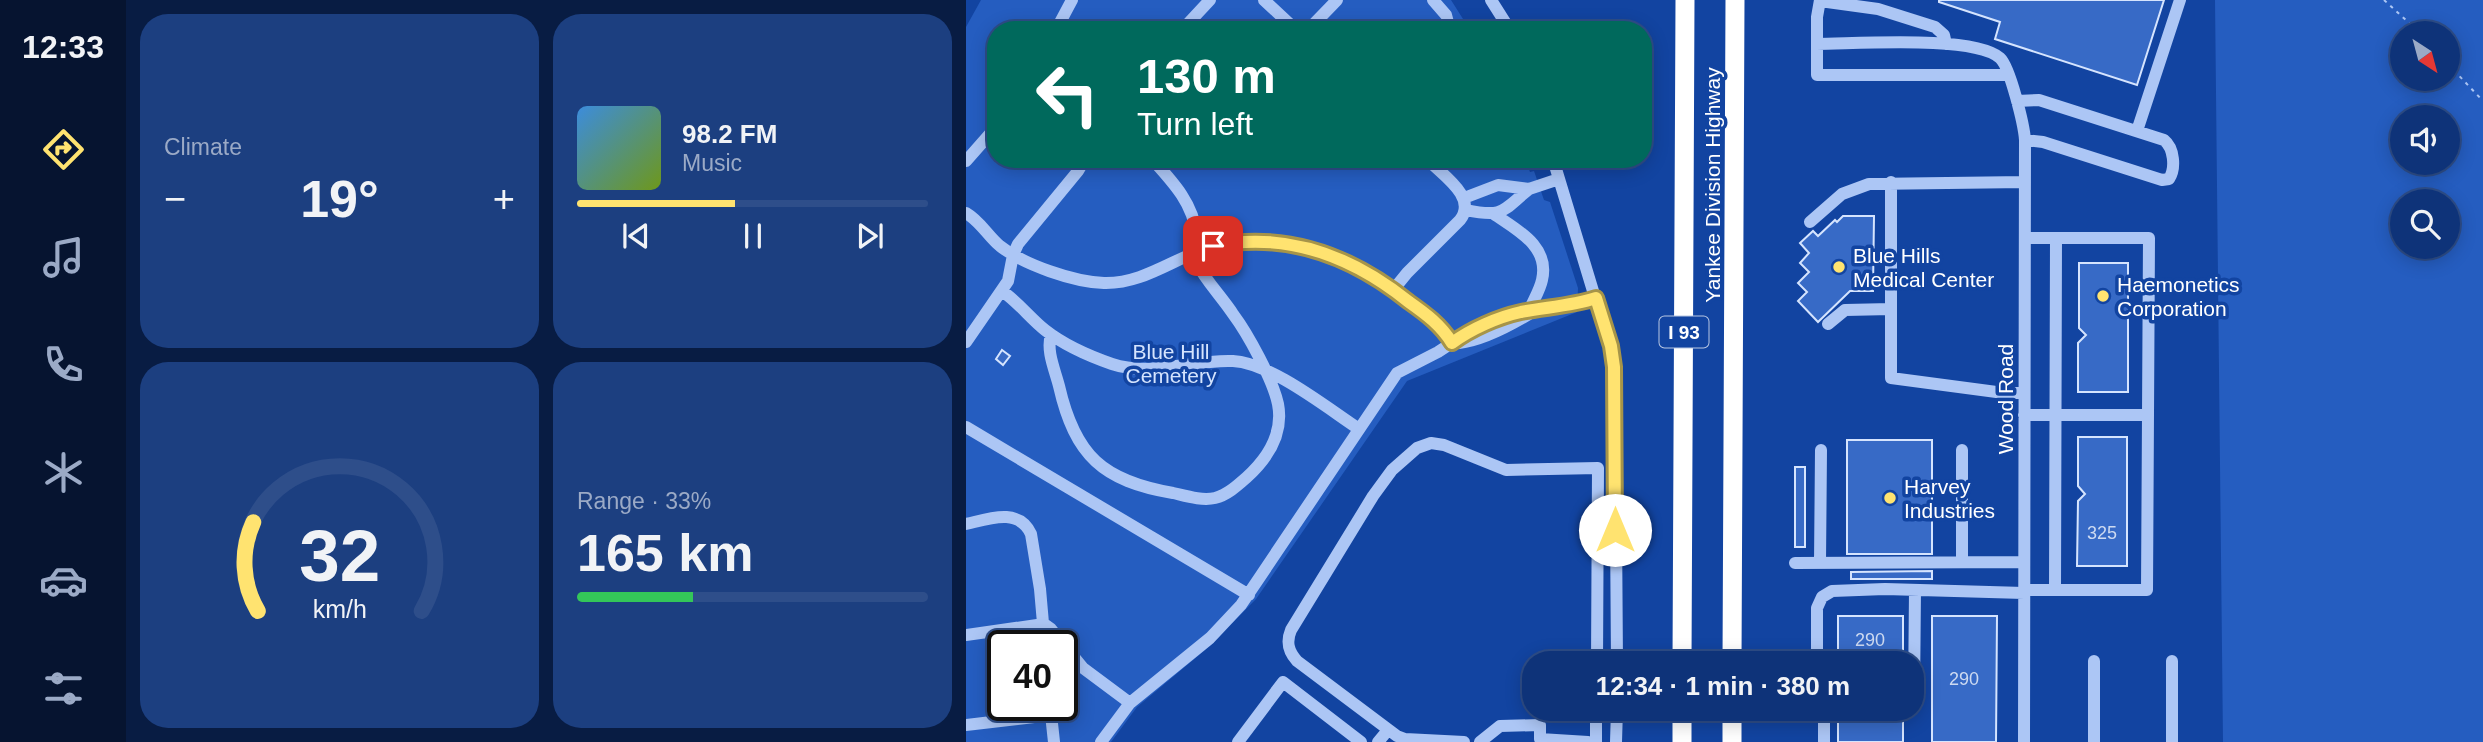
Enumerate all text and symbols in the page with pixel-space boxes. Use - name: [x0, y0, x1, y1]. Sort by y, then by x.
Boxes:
- north arrow: [2390, 21, 2460, 91]
- map controls: [2390, 21, 2460, 259]
- text: 12:33: [22, 29, 104, 65]
- icon: left: [1022, 49, 1113, 140]
- text: 130 m: [1137, 49, 1276, 103]
- street label: Yankee Division Highway: [1701, 67, 1724, 303]
- button: sound: [2390, 105, 2460, 175]
- text: Turn left: [1137, 106, 1253, 142]
- text: 98.2 FM: [682, 119, 777, 149]
- icon: directions: [39, 125, 88, 174]
- text: Climate: [164, 134, 242, 160]
- text: Music: [682, 150, 742, 176]
- text: 19°: [300, 170, 379, 228]
- text: −: [164, 178, 186, 220]
- text: +: [493, 178, 515, 220]
- button: search: [2390, 189, 2460, 259]
- pin: [1183, 216, 1243, 276]
- icon: previous: [617, 217, 655, 255]
- icon: pause: [734, 217, 772, 255]
- icon: next: [851, 217, 889, 255]
- icon: arrive: [1194, 227, 1232, 265]
- icon: music: [39, 233, 88, 282]
- place label: Blue Hills Medical Center: [1853, 244, 1994, 291]
- marker: Blue Hills Medical Center: [1831, 259, 1847, 275]
- place label: Haemonetics Corporation: [2117, 273, 2240, 320]
- marker: Haemonetics Corporation: [2095, 288, 2111, 304]
- road number: I 93: [1660, 316, 1708, 348]
- icon: phone: [39, 340, 88, 389]
- park label: Blue Hill Cemetery: [1125, 340, 1217, 387]
- street label: Wood Road: [1994, 344, 2017, 454]
- icon: climate: [39, 448, 88, 497]
- place label: Harvey Industries: [1904, 475, 1995, 522]
- text: Range · 33%: [577, 488, 711, 514]
- marker: Harvey Industries: [1882, 490, 1898, 506]
- position arrow: [1578, 493, 1652, 567]
- text: 32: [299, 515, 380, 596]
- house number: 325: [2087, 523, 2117, 543]
- text: 165 km: [577, 524, 753, 582]
- icon: car: [39, 556, 88, 605]
- text: km/h: [312, 595, 367, 623]
- speed limit sign: 40: [987, 630, 1078, 721]
- house number: 290: [1855, 630, 1885, 650]
- icon: filters: [39, 664, 88, 713]
- house number: 290: [1949, 669, 1979, 689]
- text: 12:34 · 1 min · 380 m: [1596, 671, 1850, 701]

